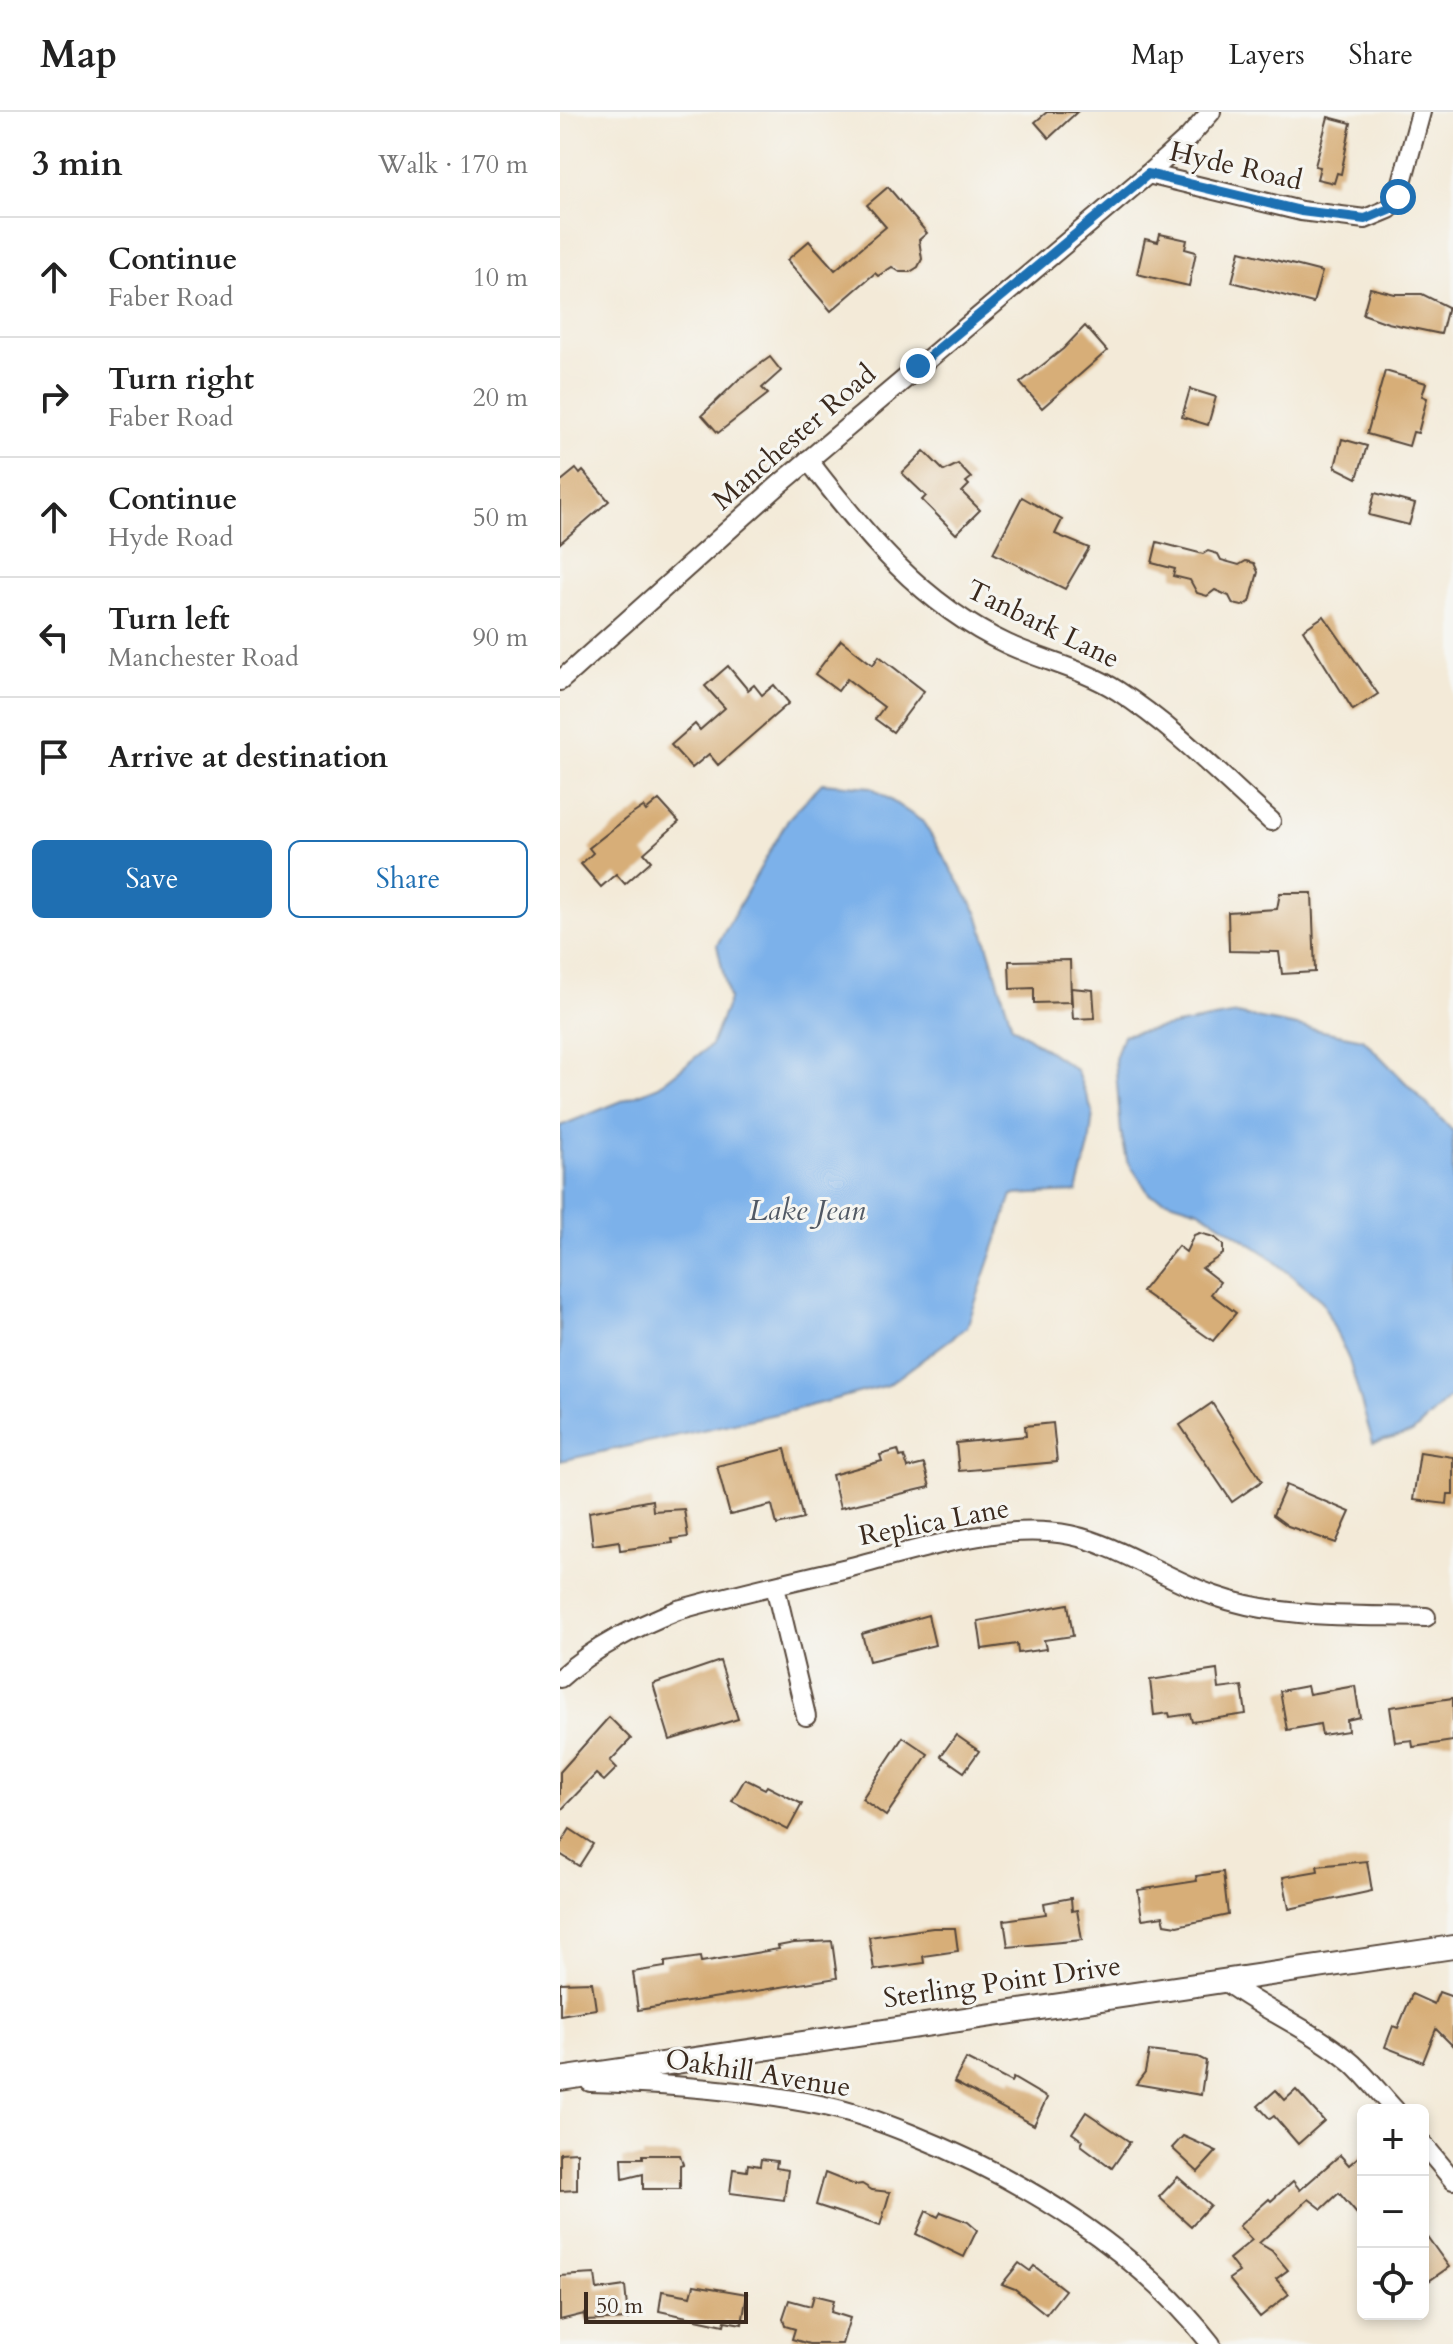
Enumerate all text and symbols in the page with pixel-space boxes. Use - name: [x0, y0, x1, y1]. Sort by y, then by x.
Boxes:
- text: Map: [40, 29, 117, 81]
- text: Map: [1131, 36, 1184, 74]
- text: Layers: [1228, 36, 1305, 74]
- text: Share: [1349, 36, 1413, 74]
- street label: Hyde Road: [1166, 132, 1306, 200]
- text: 3 min: [32, 141, 123, 187]
- text: Walk · 170 m: [378, 147, 528, 182]
- route start: [1380, 179, 1416, 215]
- text: Continue: [108, 239, 237, 280]
- icon: ahead: [32, 255, 76, 299]
- text: 10 m: [472, 260, 528, 295]
- text: Faber Road: [108, 280, 233, 315]
- route end: [900, 348, 936, 384]
- street label: Manchester Road: [704, 355, 884, 519]
- text: Turn right: [108, 359, 254, 400]
- icon: right: [32, 375, 76, 419]
- text: 20 m: [472, 380, 528, 415]
- text: Faber Road: [108, 400, 233, 435]
- text: Continue: [108, 479, 237, 520]
- icon: ahead: [32, 495, 76, 539]
- text: 50 m: [472, 500, 528, 535]
- text: Hyde Road: [108, 520, 233, 555]
- street label: Tanbark Lane: [960, 571, 1126, 677]
- text: Turn left: [108, 599, 230, 640]
- icon: left: [32, 615, 76, 659]
- text: 90 m: [472, 620, 528, 655]
- text: Manchester Road: [108, 640, 299, 675]
- icon: arrive: [32, 735, 76, 779]
- text: Arrive at destination: [108, 737, 388, 778]
- button: Save: [32, 840, 272, 918]
- button: Share: [288, 840, 528, 918]
- water label: Lake Jean: [749, 1190, 866, 1231]
- street label: Replica Lane: [856, 1489, 1012, 1555]
- street label: Sterling Point Drive: [881, 1947, 1123, 2017]
- street label: Oakhill Avenue: [663, 2040, 853, 2106]
- map controls: [1357, 2104, 1429, 2320]
- button: +: [1357, 2104, 1429, 2176]
- button: −: [1357, 2176, 1429, 2248]
- button: locate: [1357, 2248, 1429, 2320]
- scale bar: [584, 2288, 748, 2324]
- text: 50 m: [596, 2291, 643, 2321]

